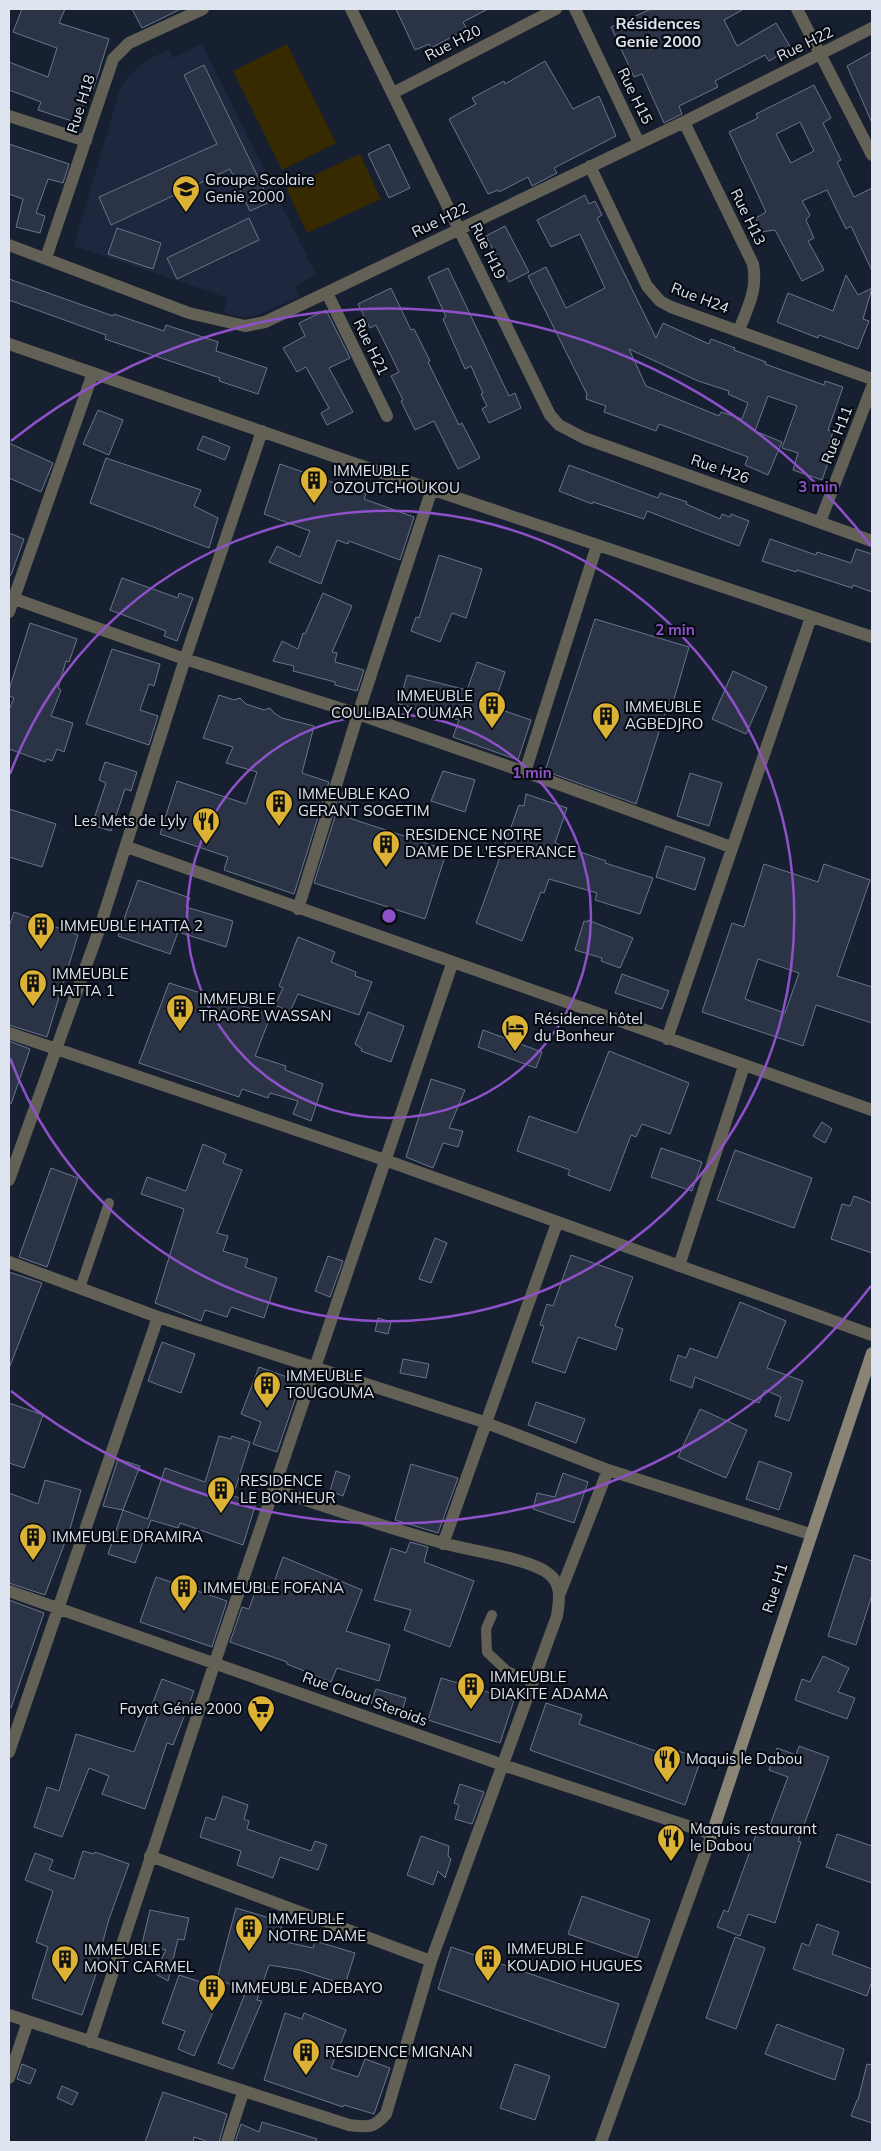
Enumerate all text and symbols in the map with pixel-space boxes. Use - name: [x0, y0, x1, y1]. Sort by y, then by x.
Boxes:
- district label: Résidences Genie 2000: [615, 13, 701, 51]
- street label: Rue H20: [421, 20, 484, 65]
- street label: Rue H22: [773, 22, 836, 65]
- street label: Rue H15: [614, 64, 657, 127]
- street label: Rue H18: [62, 72, 99, 136]
- place label: Groupe Scolaire Genie 2000: [205, 170, 314, 206]
- school or university icon: Groupe Scolaire Genie 2000: [171, 174, 201, 213]
- street label: Rue H13: [727, 185, 770, 248]
- street label: Rue H22: [408, 198, 471, 241]
- street label: Rue H19: [467, 219, 510, 282]
- street label: Rue H24: [668, 278, 732, 317]
- street label: Rue H21: [350, 315, 393, 378]
- street label: Rue H11: [817, 403, 856, 467]
- street label: Rue H26: [688, 450, 752, 487]
- place label: IMMEUBLE OZOUTCHOUKOU: [333, 461, 460, 497]
- building icon: IMMEUBLE OZOUTCHOUKOU: [299, 465, 329, 504]
- text: 3 min: [798, 477, 838, 496]
- text: 2 min: [655, 620, 695, 639]
- place label: IMMEUBLE COULIBALY OUMAR: [331, 686, 473, 722]
- building icon: IMMEUBLE COULIBALY OUMAR: [477, 690, 507, 729]
- place label: IMMEUBLE AGBEDJRO: [625, 697, 703, 733]
- building icon: IMMEUBLE AGBEDJRO: [591, 701, 621, 740]
- text: 1 min: [512, 763, 552, 782]
- place label: IMMEUBLE KAO GERANT SOGETIM: [298, 784, 430, 820]
- building icon: IMMEUBLE KAO GERANT SOGETIM: [264, 788, 294, 827]
- restaurant icon: Les Mets de Lyly: [191, 806, 221, 845]
- place label: Les Mets de Lyly: [74, 811, 187, 830]
- place label: RESIDENCE NOTRE DAME DE L'ESPERANCE: [405, 825, 576, 861]
- building icon: RESIDENCE NOTRE DAME DE L'ESPERANCE: [371, 829, 401, 868]
- centre of rings: [380, 907, 398, 925]
- building icon: IMMEUBLE HATTA 2: [26, 911, 56, 950]
- place label: IMMEUBLE HATTA 2: [60, 916, 203, 935]
- place label: IMMEUBLE HATTA 1: [52, 964, 129, 1000]
- building icon: IMMEUBLE HATTA 1: [18, 968, 48, 1007]
- place label: IMMEUBLE TRAORE WASSAN: [199, 989, 332, 1025]
- building icon: IMMEUBLE TRAORE WASSAN: [165, 993, 195, 1032]
- place label: Résidence hôtel du Bonheur: [534, 1009, 643, 1045]
- hotel icon: Résidence hôtel du Bonheur: [500, 1013, 530, 1052]
- place label: IMMEUBLE TOUGOUMA: [286, 1366, 374, 1402]
- building icon: IMMEUBLE TOUGOUMA: [252, 1370, 282, 1409]
- place label: RESIDENCE LE BONHEUR: [240, 1471, 336, 1507]
- building icon: RESIDENCE LE BONHEUR: [206, 1475, 236, 1514]
- building icon: IMMEUBLE DRAMIRA: [18, 1522, 48, 1561]
- place label: IMMEUBLE DRAMIRA: [52, 1527, 203, 1546]
- street label: Rue H1: [758, 1560, 792, 1615]
- building icon: IMMEUBLE FOFANA: [169, 1573, 199, 1612]
- place label: IMMEUBLE FOFANA: [203, 1578, 344, 1597]
- street label: Rue Cloud Steroids: [300, 1667, 430, 1730]
- place label: IMMEUBLE DIAKITE ADAMA: [490, 1667, 608, 1703]
- building icon: IMMEUBLE DIAKITE ADAMA: [456, 1671, 486, 1710]
- supermarket icon: Fayat Génie 2000: [246, 1694, 276, 1733]
- place label: Fayat Génie 2000: [119, 1699, 242, 1718]
- restaurant icon: Maquis le Dabou: [652, 1744, 682, 1783]
- place label: Maquis le Dabou: [686, 1749, 803, 1768]
- place label: Maquis restaurant le Dabou: [690, 1819, 817, 1855]
- restaurant icon: Maquis restaurant le Dabou: [656, 1823, 686, 1862]
- place label: IMMEUBLE NOTRE DAME: [268, 1909, 366, 1945]
- building icon: IMMEUBLE NOTRE DAME: [234, 1913, 264, 1952]
- place label: IMMEUBLE KOUADIO HUGUES: [507, 1939, 643, 1975]
- place label: IMMEUBLE MONT CARMEL: [84, 1940, 194, 1976]
- building icon: IMMEUBLE KOUADIO HUGUES: [473, 1943, 503, 1982]
- building icon: IMMEUBLE MONT CARMEL: [50, 1944, 80, 1983]
- building icon: IMMEUBLE ADEBAYO: [197, 1973, 227, 2012]
- place label: IMMEUBLE ADEBAYO: [231, 1978, 383, 1997]
- building icon: RESIDENCE MIGNAN: [291, 2037, 321, 2076]
- place label: RESIDENCE MIGNAN: [325, 2042, 473, 2061]

